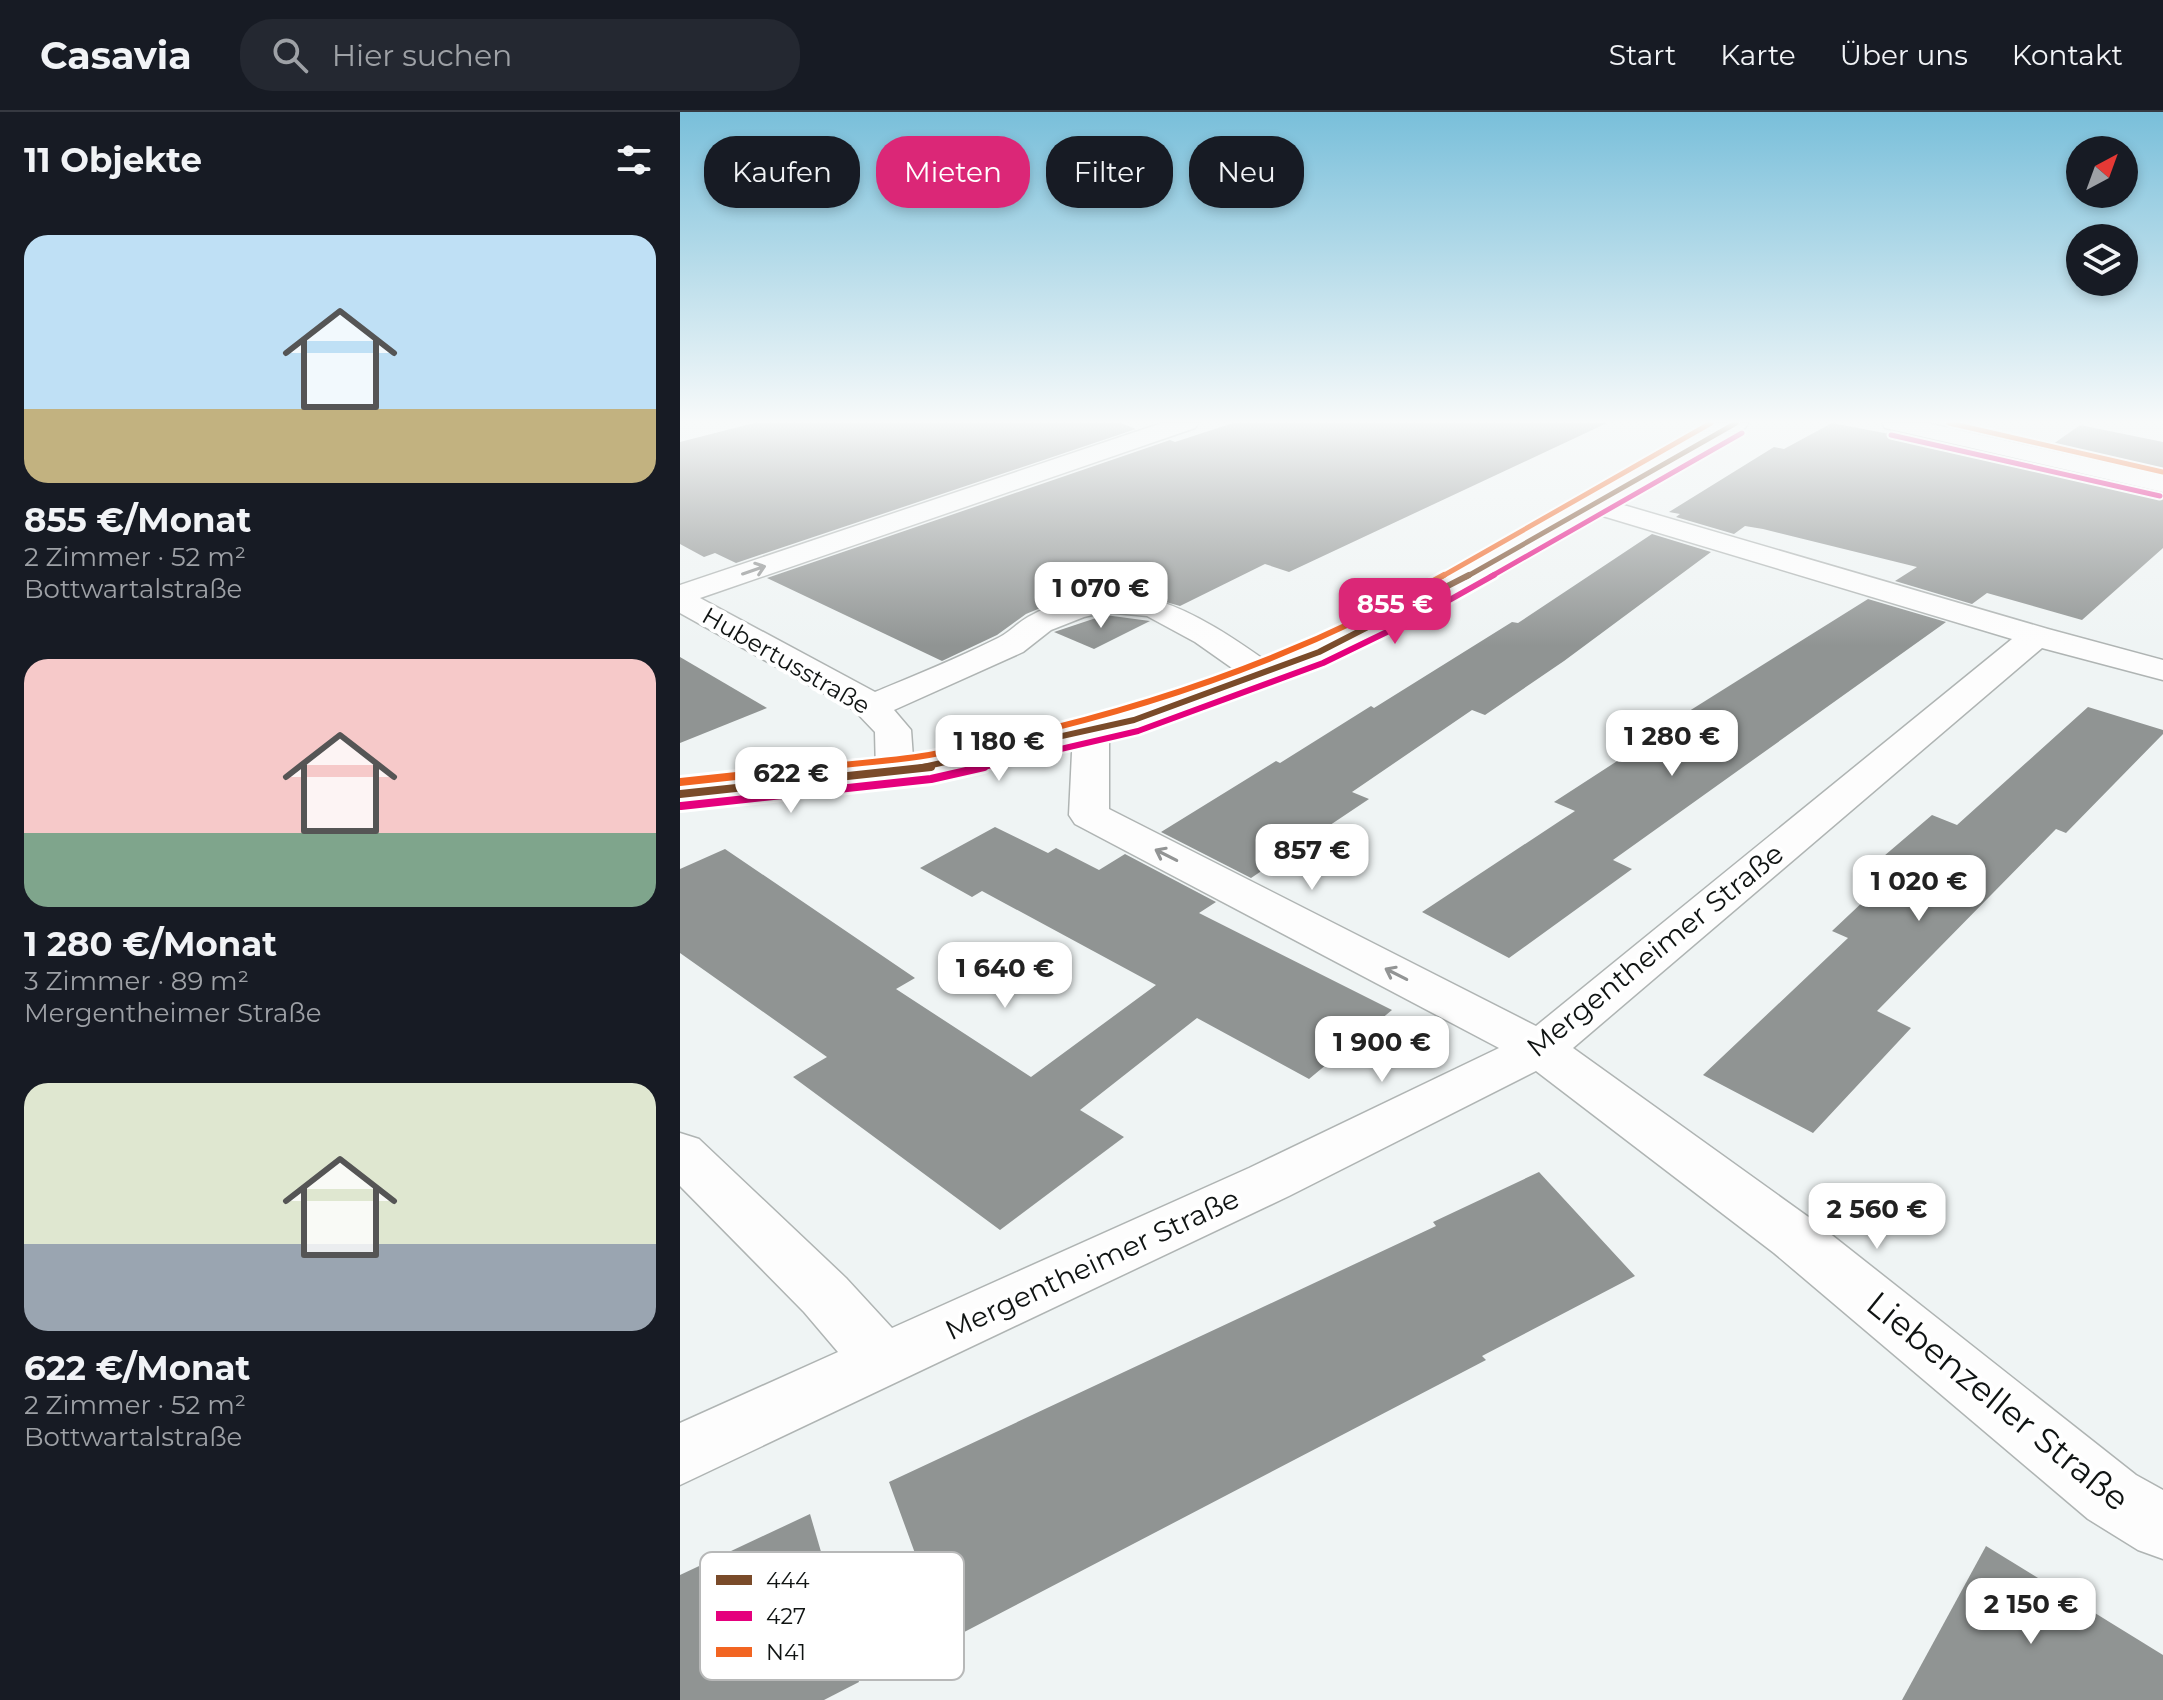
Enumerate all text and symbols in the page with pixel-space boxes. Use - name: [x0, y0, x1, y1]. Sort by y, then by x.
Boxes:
- search box: [240, 19, 800, 91]
- text: Casavia: [40, 32, 192, 79]
- icon: search: [268, 33, 312, 77]
- text: Hier suchen: [332, 37, 512, 74]
- text: Start: [1609, 38, 1676, 72]
- text: Karte: [1720, 38, 1796, 72]
- text: Über uns: [1840, 38, 1968, 72]
- text: Kontakt: [2012, 38, 2123, 72]
- chip: Kaufen: [704, 136, 860, 208]
- chip: Mieten: [876, 136, 1030, 208]
- chip: Filter: [1046, 136, 1173, 208]
- chip: Neu: [1189, 136, 1304, 208]
- north arrow: [2066, 136, 2138, 208]
- map controls: [2066, 136, 2138, 296]
- icon: filters: [612, 138, 656, 182]
- text: 11 Objekte: [24, 139, 202, 181]
- button: layers: [2066, 224, 2138, 296]
- icon: home: [268, 287, 412, 431]
- text: 855 €/Monat: [24, 499, 251, 541]
- text: 2 Zimmer · 52 m²: [24, 541, 246, 573]
- one-way arrow: [741, 562, 766, 577]
- pin: 1 070 €: [1027, 562, 1175, 630]
- text: 1 070 €: [1053, 572, 1149, 604]
- text: Bottwartalstraße: [24, 573, 242, 605]
- pin: 855 €: [1339, 578, 1451, 646]
- text: 855 €: [1357, 588, 1433, 620]
- street label: Hubertusstraße: [697, 601, 875, 720]
- pin: 1 280 €: [1598, 710, 1746, 778]
- icon: home: [268, 711, 412, 855]
- pin: 1 180 €: [925, 715, 1073, 783]
- text: 1 280 €: [1624, 720, 1720, 752]
- text: 1 180 €: [953, 725, 1045, 757]
- pin: 622 €: [735, 747, 847, 815]
- text: 622 €: [753, 757, 829, 789]
- pin: 857 €: [1256, 824, 1368, 892]
- text: 857 €: [1274, 834, 1350, 866]
- street label: Mergentheimer Straße: [1520, 836, 1790, 1064]
- one-way arrow: [1154, 846, 1178, 862]
- pin: 1 020 €: [1845, 855, 1993, 923]
- text: 1 020 €: [1871, 865, 1967, 897]
- text: 1 280 €/Monat: [24, 923, 277, 965]
- pin: 1 640 €: [931, 942, 1079, 1010]
- text: 1 640 €: [956, 952, 1054, 984]
- text: 3 Zimmer · 89 m²: [24, 965, 249, 997]
- one-way arrow: [1385, 966, 1409, 982]
- text: Mergentheimer Straße: [24, 997, 321, 1029]
- pin: 1 900 €: [1308, 1016, 1456, 1084]
- text: 1 900 €: [1333, 1026, 1431, 1058]
- icon: home: [268, 1135, 412, 1279]
- street label: Mergentheimer Straße: [940, 1181, 1244, 1347]
- pin: 2 560 €: [1803, 1183, 1951, 1251]
- text: 2 560 €: [1827, 1193, 1927, 1225]
- street label: Liebenzeller Straße: [1858, 1282, 2138, 1520]
- text: 622 €/Monat: [24, 1347, 250, 1389]
- text: 2 Zimmer · 52 m²: [24, 1389, 246, 1421]
- text: Bottwartalstraße: [24, 1421, 242, 1453]
- legend: [700, 1552, 964, 1680]
- text: 444: [766, 1567, 810, 1594]
- pin: 2 150 €: [1957, 1578, 2105, 1646]
- text: 2 150 €: [1984, 1588, 2078, 1620]
- text: 427: [766, 1603, 806, 1630]
- text: N41: [766, 1639, 806, 1666]

